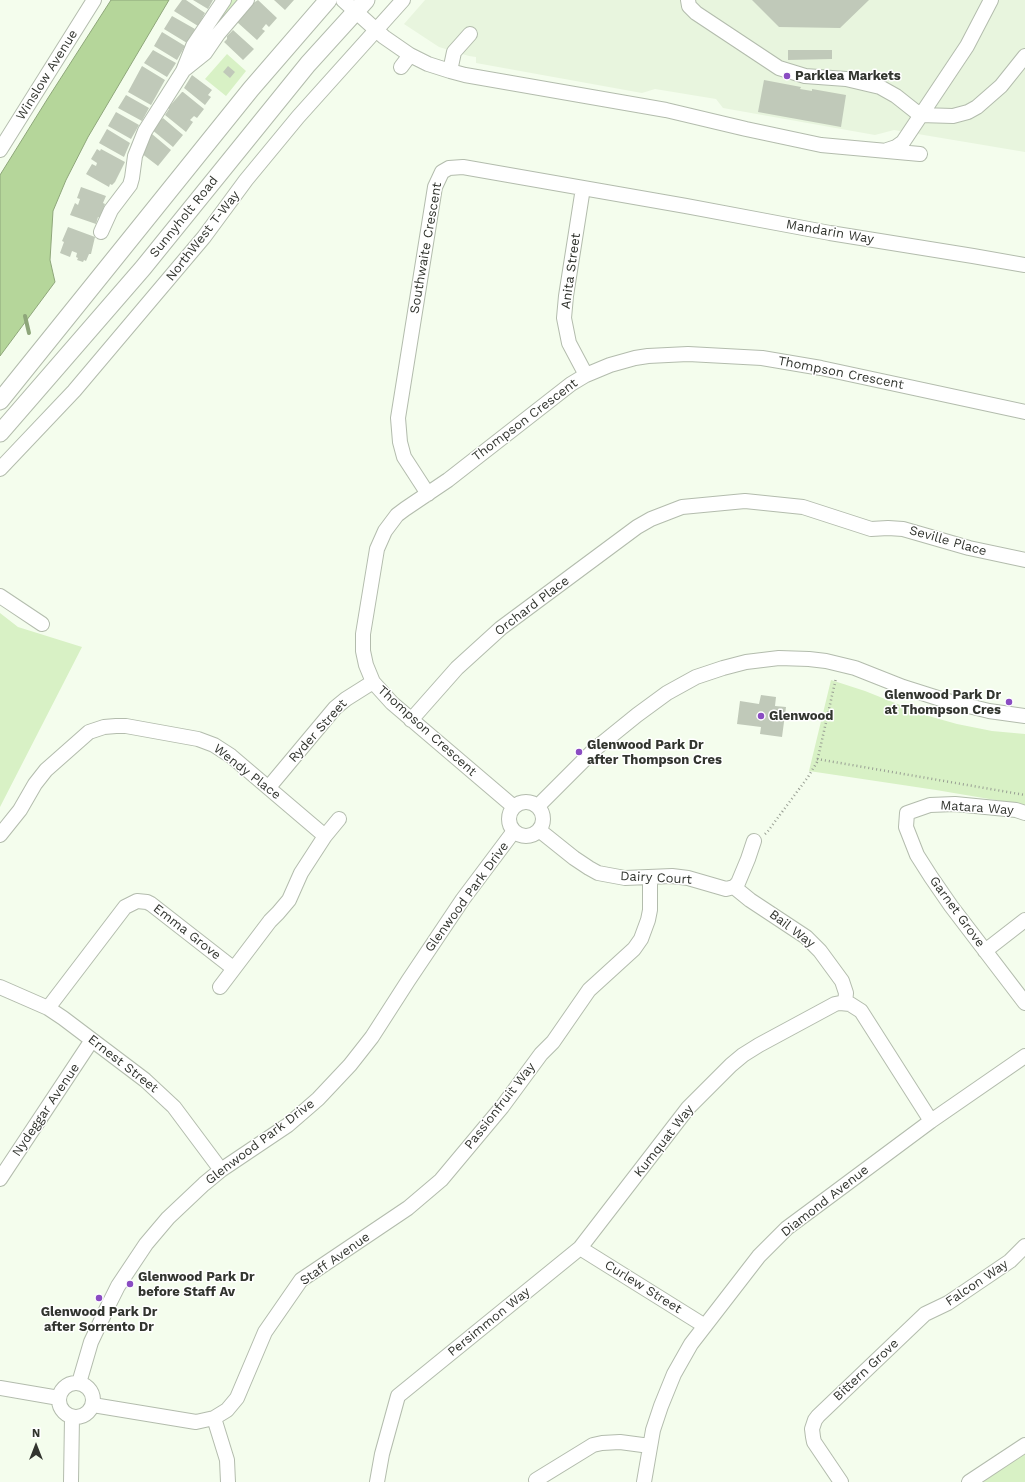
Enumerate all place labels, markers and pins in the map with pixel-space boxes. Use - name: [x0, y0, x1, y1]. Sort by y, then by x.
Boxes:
- place label: Parklea Markets: [795, 68, 901, 84]
- marker: Parklea Markets: [782, 71, 792, 81]
- place label: Glenwood Park Dr at Thompson Cres: [884, 687, 1001, 718]
- marker: Glenwood Park Dr at Thompson Cres: [1004, 697, 1014, 707]
- place label: Glenwood: [769, 708, 833, 724]
- marker: Glenwood: [756, 711, 766, 721]
- place label: Glenwood Park Dr after Thompson Cres: [587, 737, 722, 768]
- marker: Glenwood Park Dr after Thompson Cres: [574, 747, 584, 757]
- place label: Glenwood Park Dr before Staff Av: [138, 1269, 255, 1300]
- marker: Glenwood Park Dr before Staff Av: [125, 1279, 135, 1289]
- marker: Glenwood Park Dr after Sorrento Dr: [94, 1293, 104, 1303]
- place label: Glenwood Park Dr after Sorrento Dr: [41, 1304, 157, 1335]

